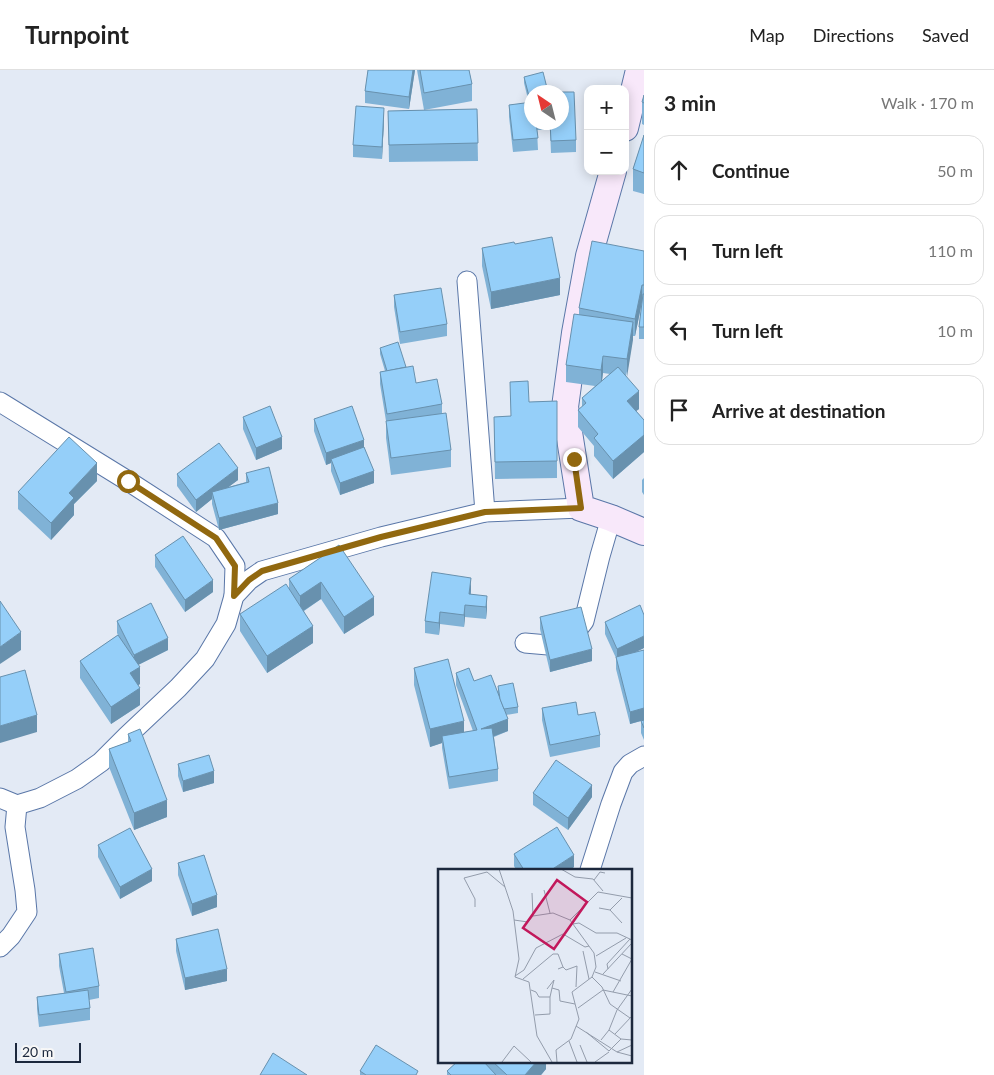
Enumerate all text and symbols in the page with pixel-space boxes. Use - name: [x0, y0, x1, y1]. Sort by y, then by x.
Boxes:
- text: Turnpoint: [25, 20, 129, 49]
- text: Map: [749, 24, 785, 46]
- text: Directions: [813, 24, 894, 46]
- text: Saved: [922, 24, 969, 46]
- north arrow: [524, 85, 569, 130]
- map controls: [584, 85, 629, 175]
- button: +: [584, 85, 629, 130]
- text: 3 min: [664, 90, 716, 115]
- text: Walk · 170 m: [881, 93, 974, 112]
- button: −: [584, 130, 629, 175]
- icon: ahead: [665, 156, 693, 184]
- text: Continue: [712, 159, 790, 182]
- text: 50 m: [937, 161, 973, 180]
- icon: left: [665, 236, 693, 264]
- text: Turn left: [712, 239, 783, 262]
- text: 110 m: [928, 241, 973, 260]
- icon: left: [665, 316, 693, 344]
- text: Turn left: [712, 319, 783, 342]
- text: 10 m: [937, 321, 973, 340]
- icon: arrive: [665, 396, 693, 424]
- text: Arrive at destination: [712, 399, 885, 422]
- route end: [563, 448, 586, 471]
- route start: [117, 470, 140, 493]
- inset map: [438, 869, 632, 1062]
- scale bar: [15, 1040, 81, 1063]
- text: 20 m: [22, 1043, 53, 1060]

